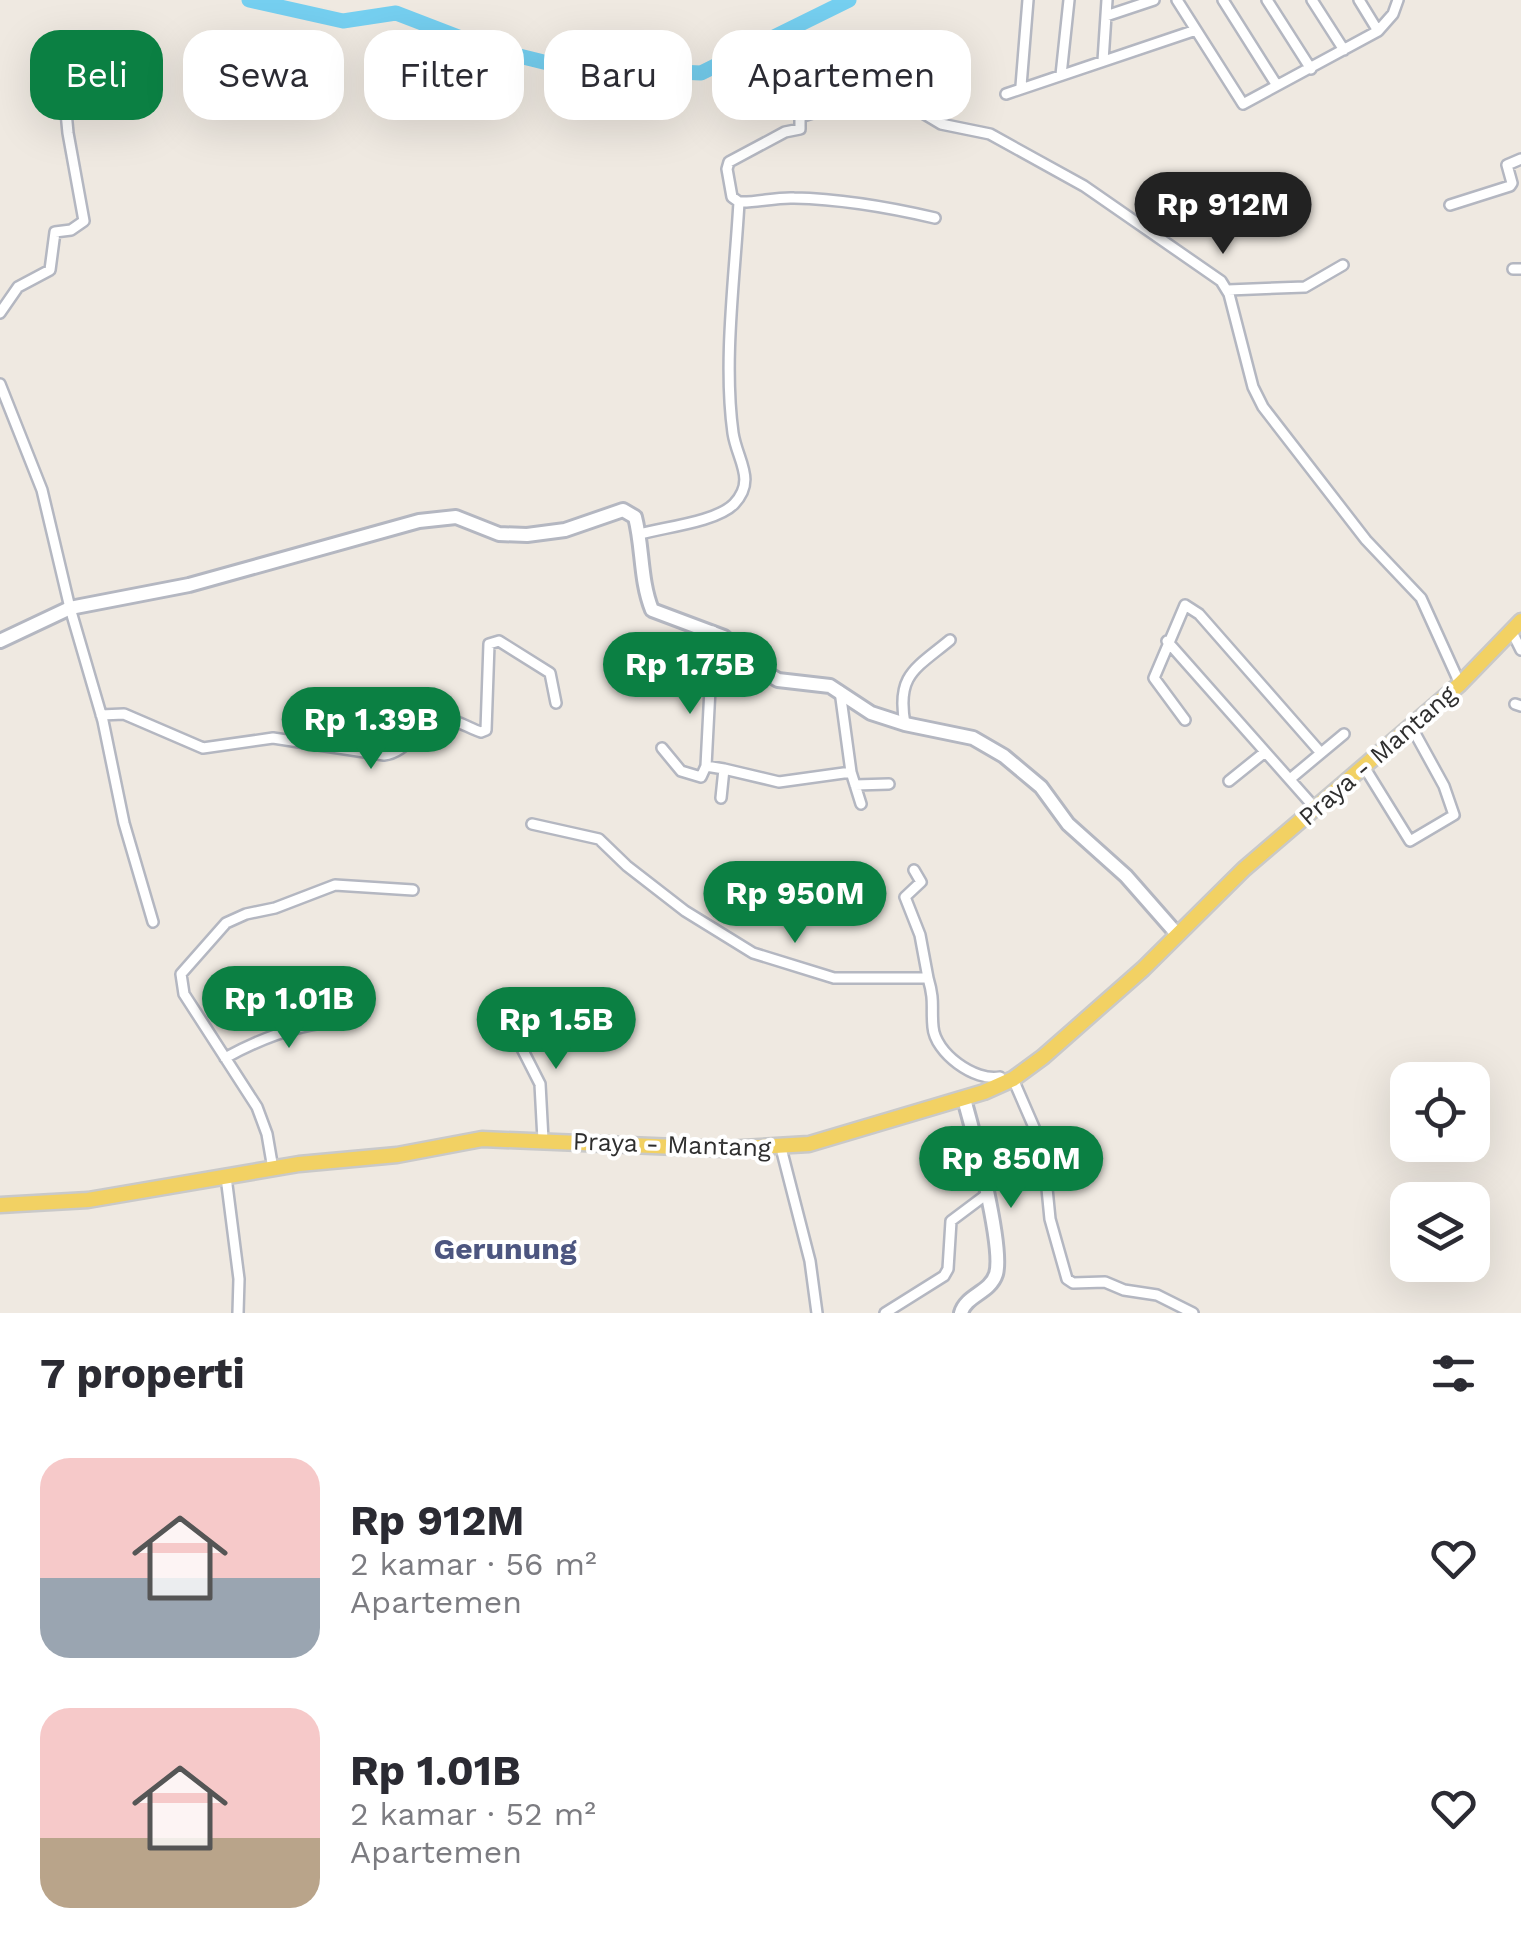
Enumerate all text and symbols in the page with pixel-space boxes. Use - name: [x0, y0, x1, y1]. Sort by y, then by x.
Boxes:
- chip: Beli: [30, 30, 163, 120]
- chip: Sewa: [183, 30, 344, 120]
- chip: Filter: [364, 30, 524, 120]
- chip: Baru: [544, 30, 692, 120]
- chip: Apartemen: [712, 30, 971, 120]
- pin: Rp 912M: [1131, 172, 1315, 257]
- text: Rp 912M: [1157, 185, 1289, 223]
- pin: Rp 1.75B: [587, 632, 793, 717]
- text: Rp 1.75B: [625, 645, 755, 683]
- street label: Praya - Mantang: [1293, 679, 1462, 831]
- pin: Rp 1.39B: [268, 687, 474, 772]
- text: Rp 1.39B: [304, 700, 438, 738]
- pin: Rp 950M: [703, 861, 887, 946]
- text: Rp 950M: [725, 874, 865, 912]
- pin: Rp 1.01B: [186, 966, 392, 1051]
- text: Rp 1.01B: [224, 979, 354, 1017]
- pin: Rp 1.5B: [464, 987, 648, 1072]
- text: Rp 1.5B: [499, 1000, 613, 1038]
- map controls: [1390, 1062, 1490, 1282]
- button: locate: [1390, 1062, 1490, 1162]
- pin: Rp 850M: [919, 1126, 1103, 1211]
- street label: Praya - Mantang: [572, 1127, 772, 1162]
- text: Rp 850M: [941, 1139, 1081, 1177]
- button: layers: [1390, 1182, 1490, 1282]
- district label: Gerunung: [433, 1231, 577, 1266]
- icon: filters: [1426, 1346, 1481, 1401]
- text: 7 properti: [40, 1349, 245, 1398]
- text: Rp 912M: [350, 1496, 524, 1545]
- icon: home: [120, 1498, 240, 1618]
- icon: heart: [1426, 1531, 1481, 1586]
- text: 2 kamar · 56 m²: [350, 1545, 597, 1583]
- text: Apartemen: [350, 1583, 522, 1621]
- text: Rp 1.01B: [350, 1746, 521, 1795]
- icon: home: [120, 1748, 240, 1868]
- icon: heart: [1426, 1781, 1481, 1836]
- text: 2 kamar · 52 m²: [350, 1795, 596, 1833]
- text: Apartemen: [350, 1833, 522, 1871]

